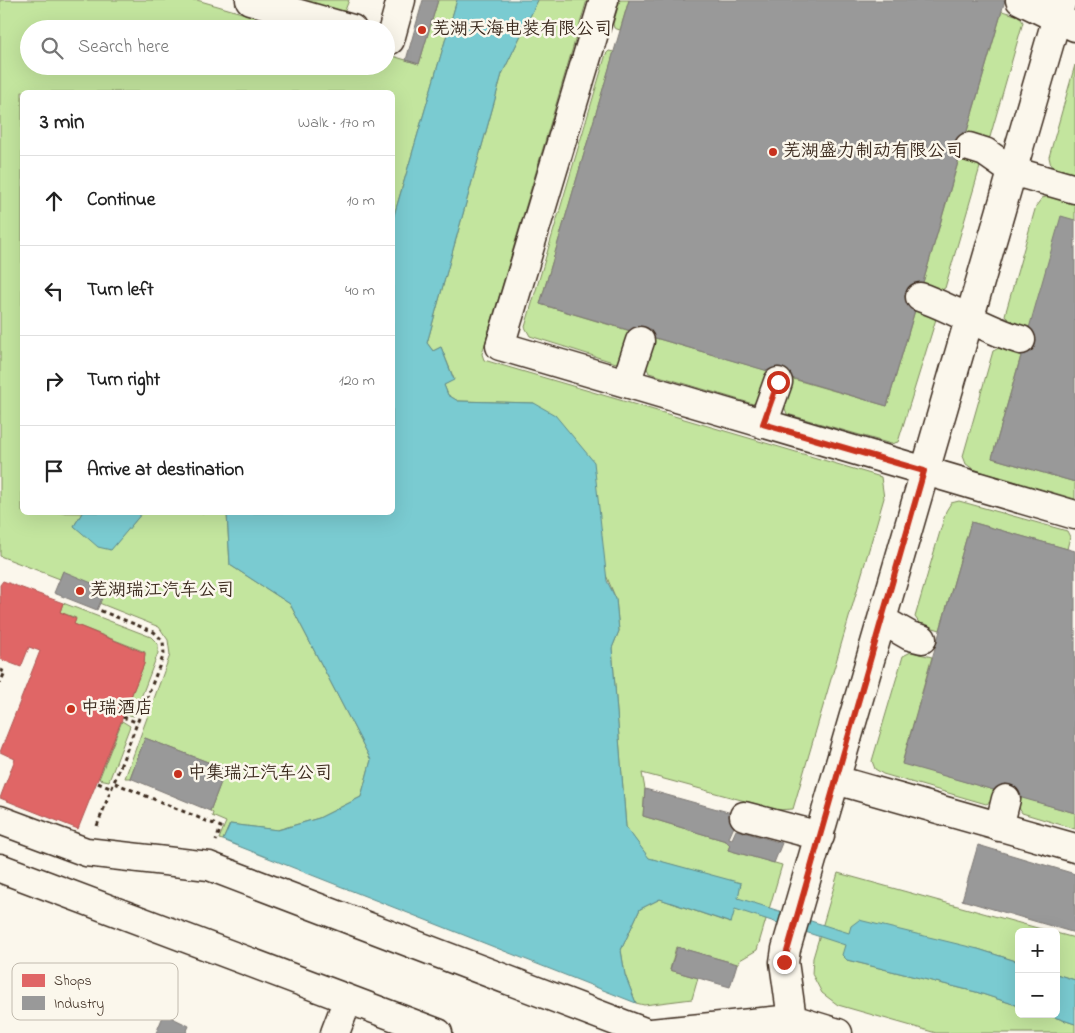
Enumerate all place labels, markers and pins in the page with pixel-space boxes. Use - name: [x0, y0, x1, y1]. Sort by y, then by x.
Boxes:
- place label: 芜湖天海电装有限公司: [432, 17, 612, 43]
- marker: 芜湖天海电装有限公司: [416, 24, 428, 36]
- place label: 芜湖盛力制动有限公司: [783, 139, 963, 165]
- marker: 芜湖盛力制动有限公司: [767, 146, 779, 158]
- place label: 芜湖瑞江汽车公司: [90, 578, 234, 604]
- marker: 芜湖瑞江汽车公司: [74, 585, 86, 597]
- place label: 中瑞酒店: [81, 696, 153, 722]
- marker: 中瑞酒店: [65, 703, 77, 715]
- place label: 中集瑞江汽车公司: [188, 761, 332, 787]
- marker: 中集瑞江汽车公司: [172, 768, 184, 780]

